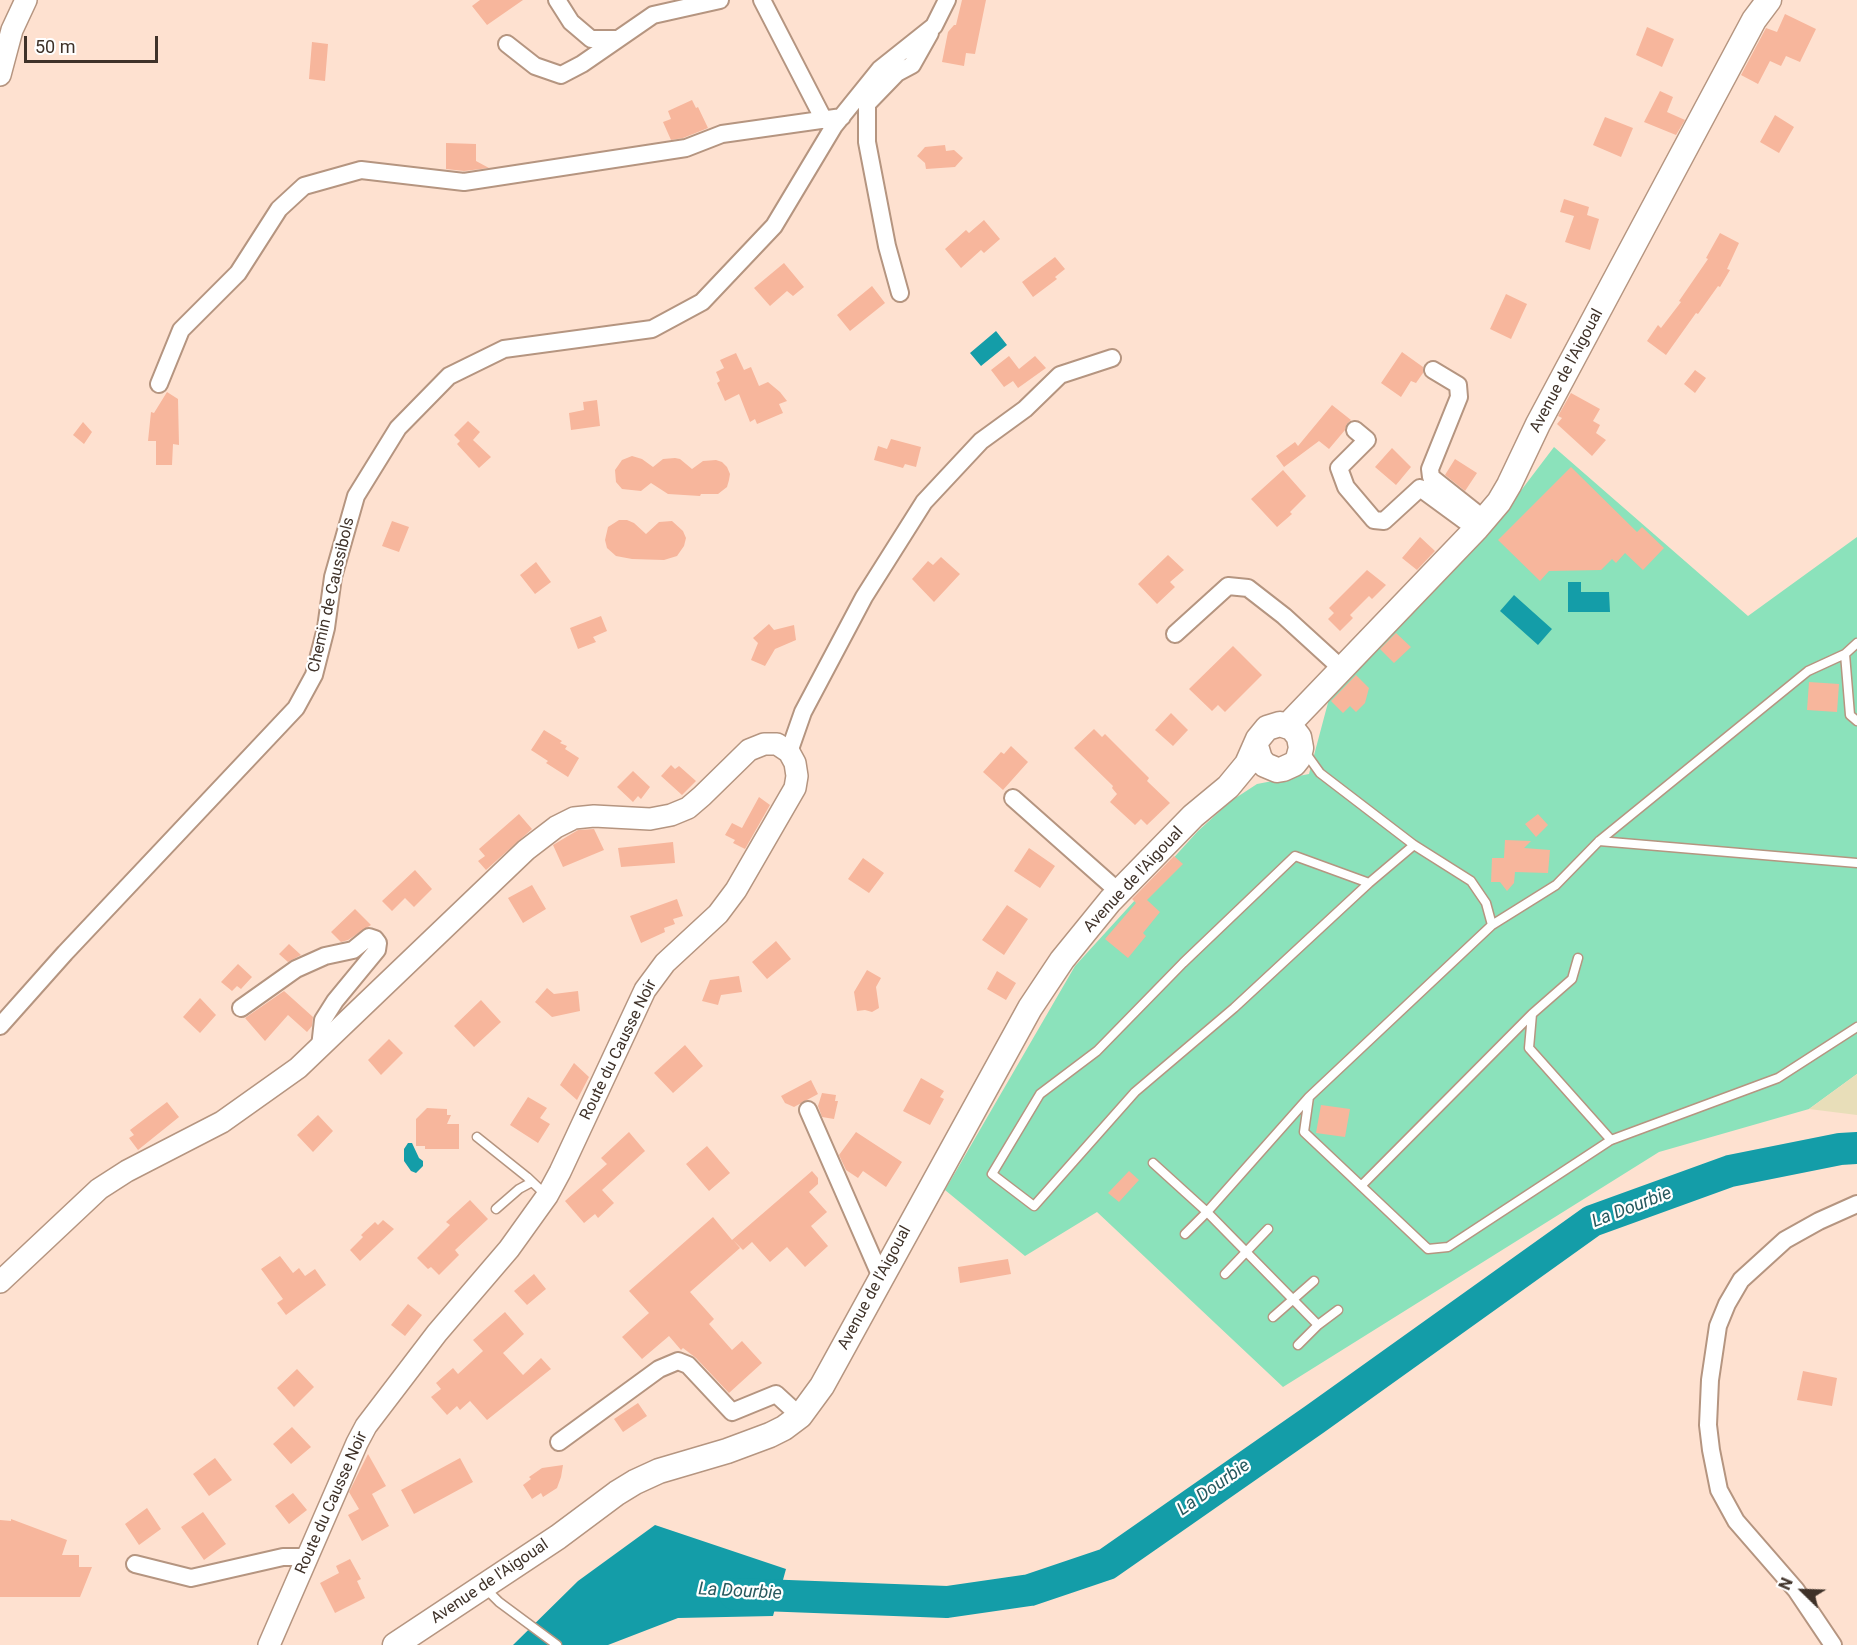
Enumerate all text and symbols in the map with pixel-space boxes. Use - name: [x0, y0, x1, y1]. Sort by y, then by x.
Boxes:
- scale bar: [27, 24, 160, 62]
- text: 50 m: [35, 36, 75, 57]
- street label: Avenue de l'Aigoual: [1526, 306, 1608, 436]
- street label: Chemin de Caussibols: [305, 516, 359, 674]
- street label: Avenue de l'Aigoual: [1080, 823, 1188, 937]
- street label: Route du Causse Noir: [577, 977, 661, 1123]
- water label: La Dourbie: [1589, 1183, 1675, 1233]
- street label: Avenue de l'Aigoual: [834, 1223, 916, 1353]
- street label: Route du Causse Noir: [292, 1429, 372, 1577]
- water label: La Dourbie: [1174, 1455, 1254, 1521]
- street label: Avenue de l'Aigoual: [428, 1536, 552, 1628]
- north arrow: [1773, 1561, 1833, 1621]
- text: N: [1775, 1575, 1797, 1593]
- water label: La Dourbie: [698, 1579, 782, 1605]

